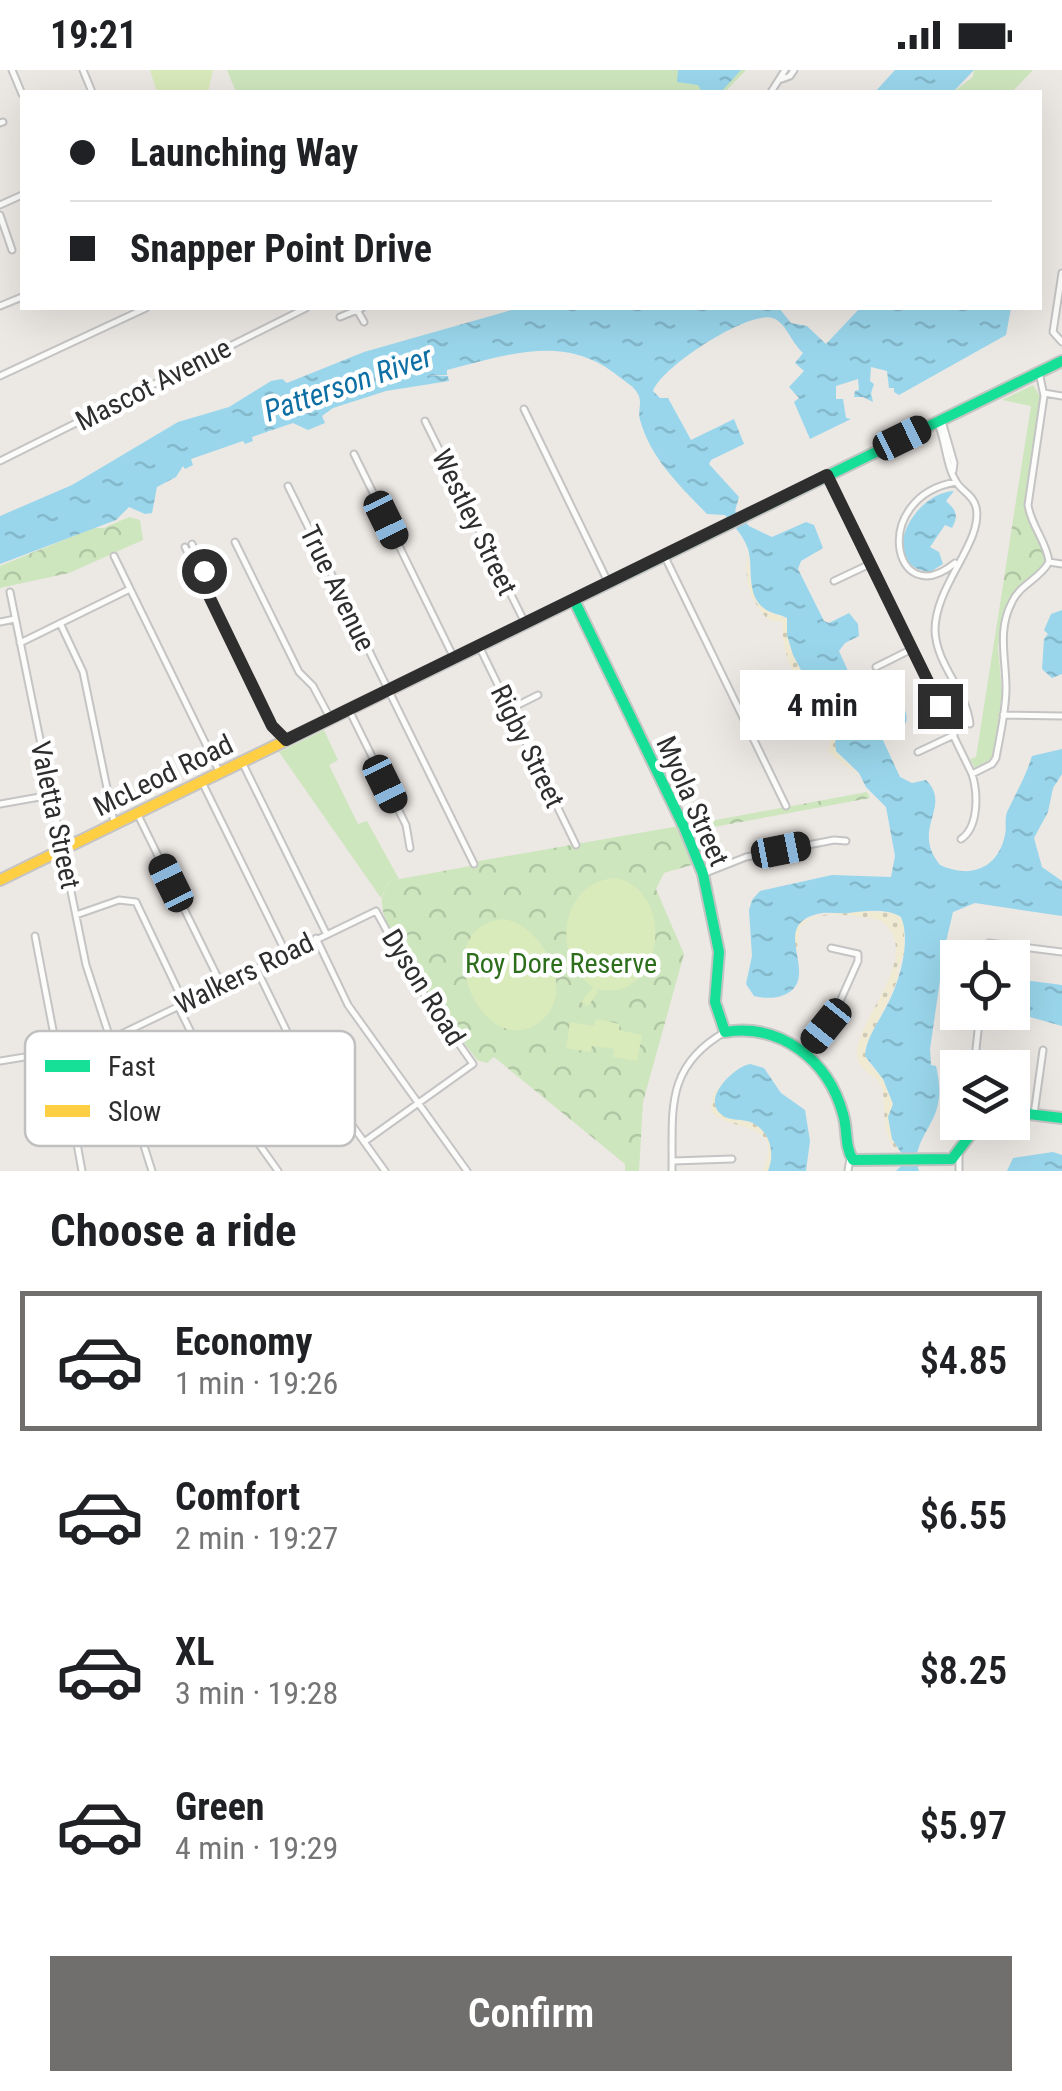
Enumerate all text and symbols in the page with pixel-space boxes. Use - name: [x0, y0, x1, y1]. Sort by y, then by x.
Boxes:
- text: 19:21: [50, 13, 137, 57]
- text: Launching Way: [130, 131, 358, 175]
- text: Snapper Point Drive: [130, 227, 432, 271]
- street label: Mascot Avenue: [70, 331, 236, 438]
- water label: Patterson River: [259, 338, 437, 429]
- car: [868, 411, 936, 465]
- street label: Westley Street: [425, 444, 524, 601]
- car: [359, 486, 413, 554]
- street label: True Avenue: [293, 520, 382, 656]
- route start: [182, 549, 227, 594]
- callout: 4 min: [740, 671, 905, 741]
- street label: Rigby Street: [484, 679, 571, 813]
- route end: [918, 684, 963, 729]
- text: 4 min: [787, 686, 858, 724]
- street label: McLeod Road: [88, 727, 238, 823]
- street label: Myola Street: [649, 731, 736, 871]
- street label: Valetta Street: [24, 738, 87, 892]
- car: [358, 750, 412, 818]
- car: [749, 830, 813, 870]
- car: [144, 849, 198, 917]
- street label: Dyson Road: [375, 923, 472, 1051]
- street label: Walkers Road: [170, 926, 319, 1021]
- map controls: [940, 940, 1030, 1140]
- button: locate: [940, 940, 1030, 1030]
- park label: Roy Dore Reserve: [465, 947, 657, 980]
- car: [795, 993, 857, 1059]
- legend: [25, 1031, 355, 1146]
- text: Fast: [108, 1050, 155, 1083]
- button: layers: [940, 1050, 1030, 1140]
- text: Slow: [108, 1095, 161, 1128]
- text: Choose a ride: [50, 1204, 297, 1257]
- icon: car: [55, 1316, 145, 1406]
- text: Economy: [175, 1320, 312, 1364]
- text: $4.85: [920, 1339, 1007, 1383]
- text: 1 min · 19:26: [175, 1364, 338, 1402]
- icon: car: [55, 1471, 145, 1561]
- text: Comfort: [175, 1475, 300, 1519]
- text: $6.55: [920, 1494, 1007, 1538]
- text: 2 min · 19:27: [175, 1519, 338, 1557]
- icon: car: [55, 1626, 145, 1716]
- text: XL: [175, 1630, 214, 1674]
- text: $8.25: [920, 1649, 1007, 1693]
- text: 3 min · 19:28: [175, 1674, 338, 1712]
- icon: car: [55, 1781, 145, 1871]
- text: Green: [175, 1785, 265, 1829]
- text: $5.97: [920, 1804, 1007, 1848]
- text: 4 min · 19:29: [175, 1829, 338, 1867]
- button: Confirm: [50, 1956, 1012, 2071]

